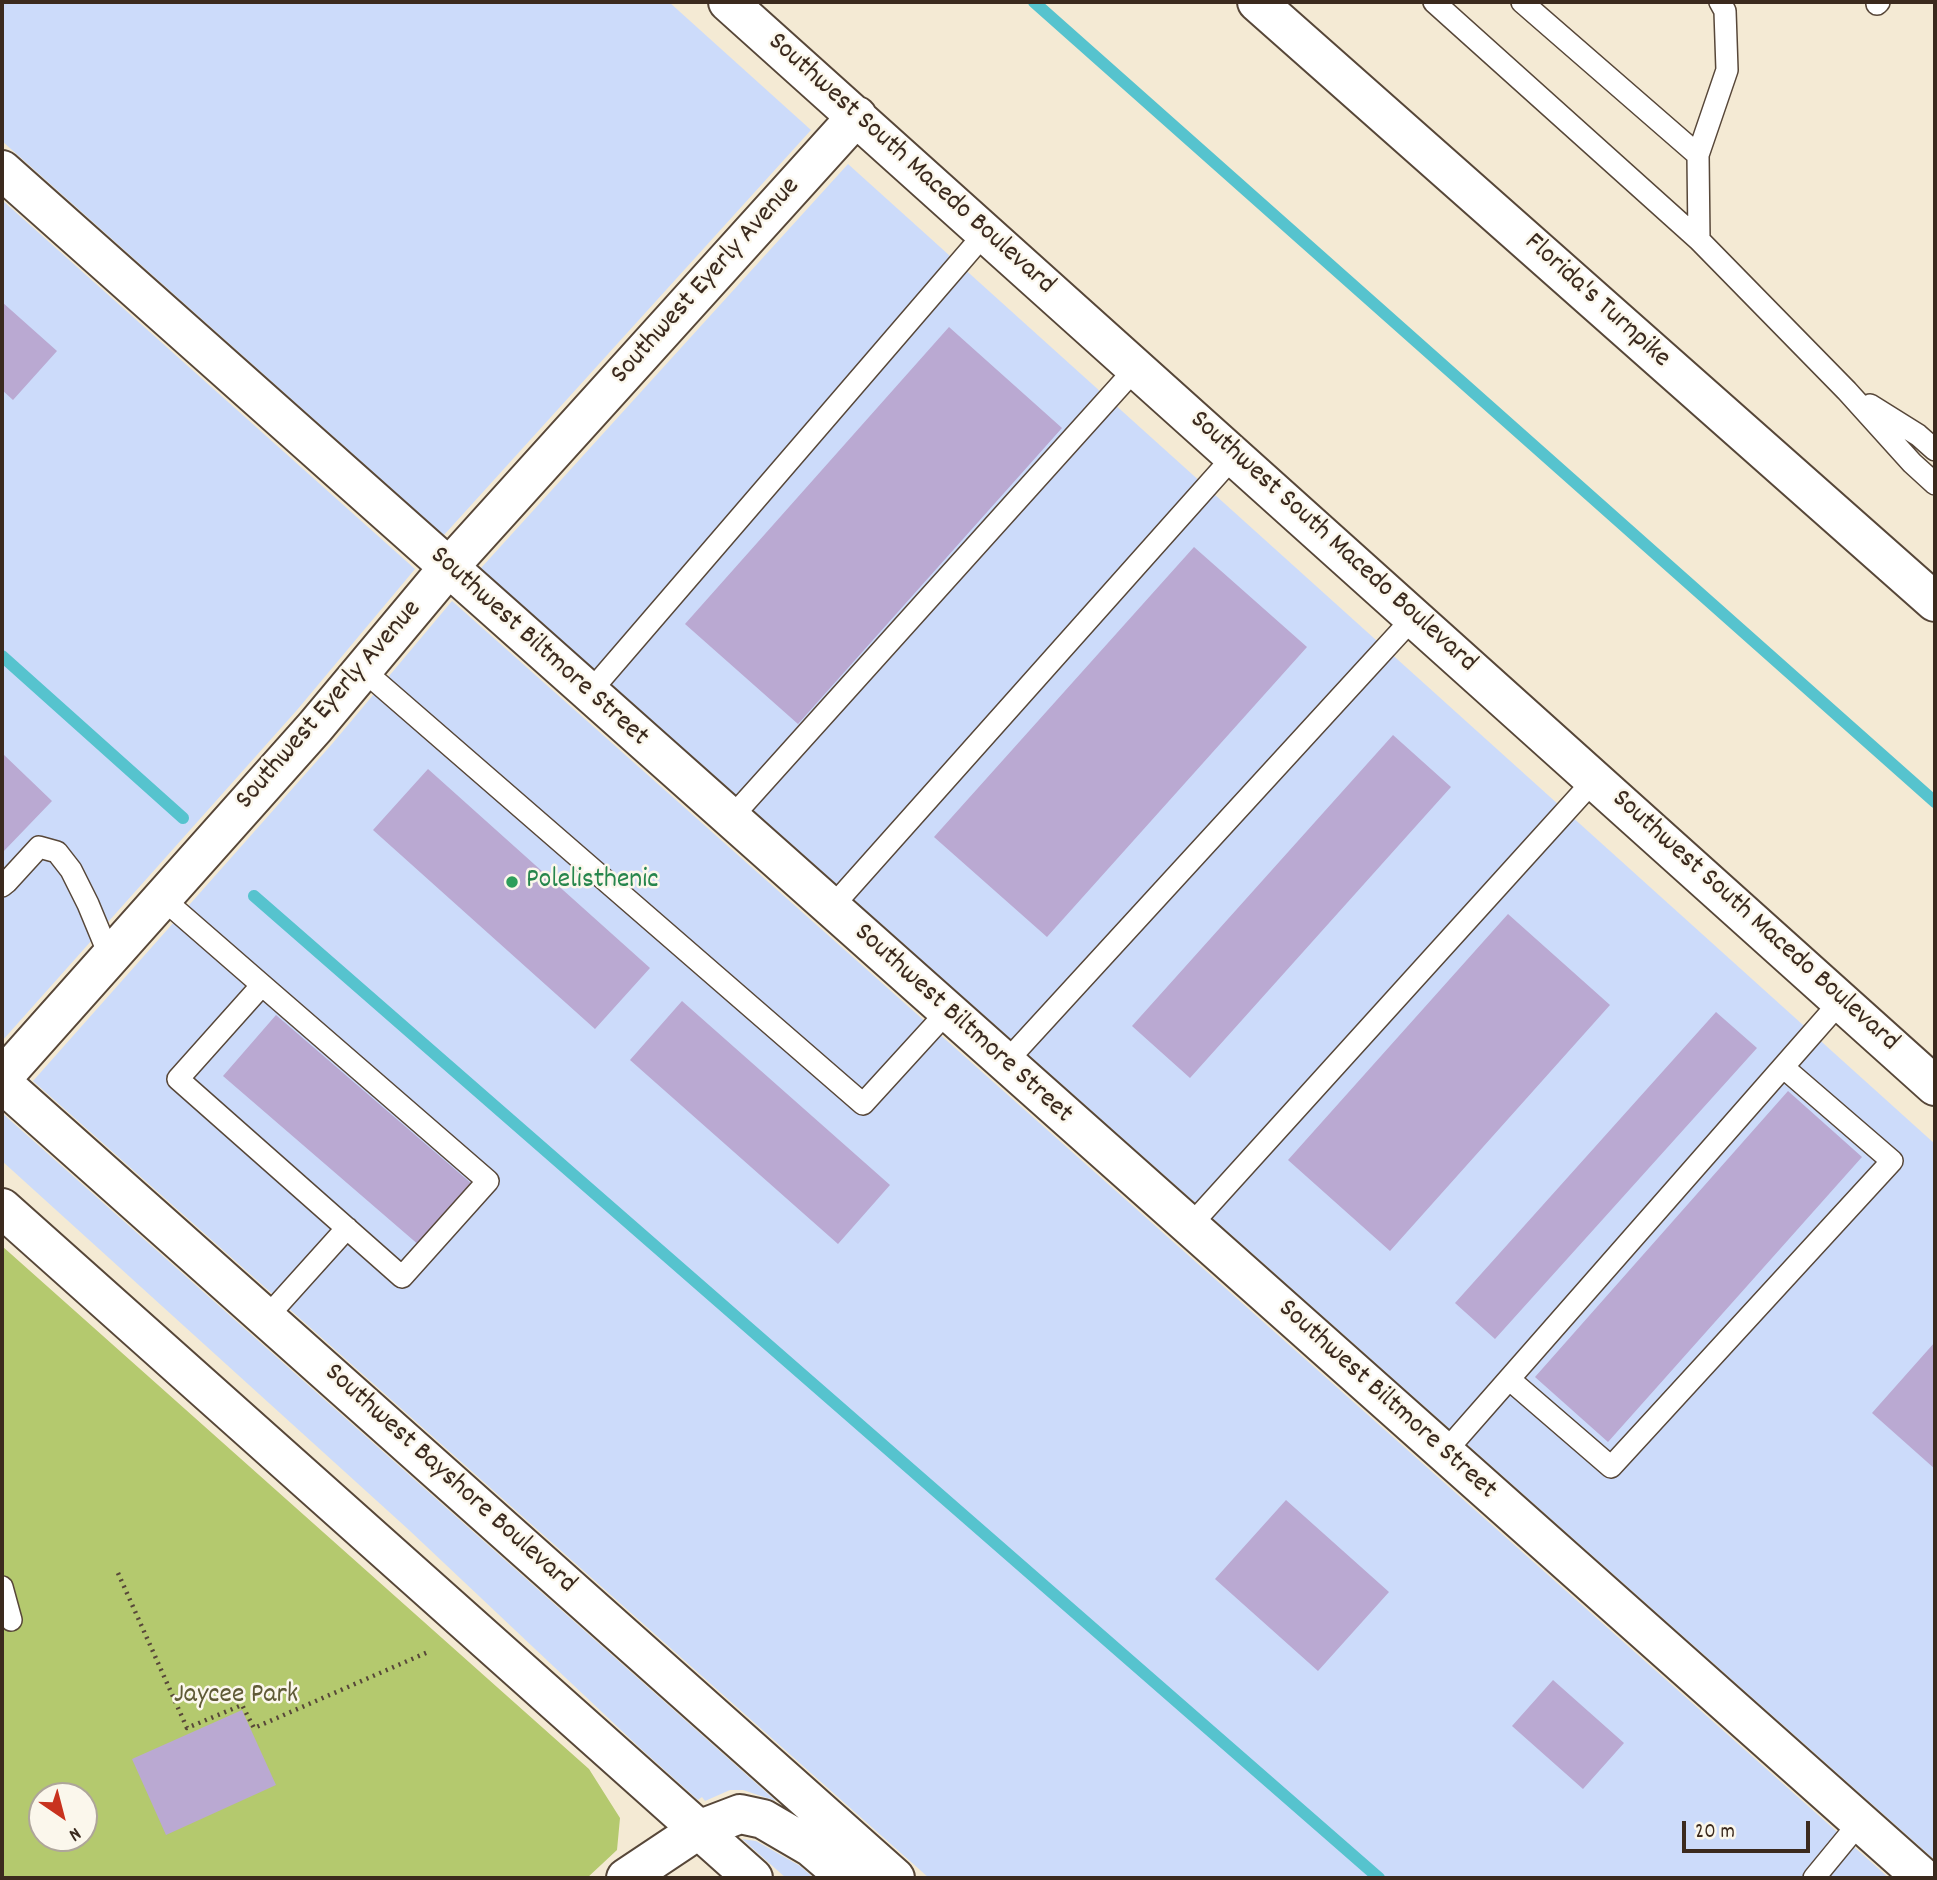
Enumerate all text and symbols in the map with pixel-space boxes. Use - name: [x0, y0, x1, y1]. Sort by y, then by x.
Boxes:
- street label: Southwest South Macedo Boulevard: [759, 27, 1061, 303]
- street label: Southwest Eyerly Avenue: [605, 172, 809, 392]
- street label: Florida's Turnpike: [1516, 227, 1676, 377]
- street label: Southwest South Macedo Boulevard: [1181, 405, 1483, 681]
- street label: Southwest Biltmore Street: [422, 541, 654, 755]
- street label: Southwest Eyerly Avenue: [230, 594, 430, 818]
- street label: Southwest South Macedo Boulevard: [1603, 784, 1905, 1060]
- place label: Polelisthenic: [526, 865, 659, 899]
- marker: Polelisthenic: [504, 874, 520, 890]
- street label: Southwest Biltmore Street: [846, 918, 1078, 1132]
- street label: Southwest Biltmore Street: [1270, 1294, 1502, 1508]
- street label: Southwest Bayshore Boulevard: [316, 1358, 582, 1602]
- park label: Jaycee Park: [174, 1680, 298, 1714]
- north arrow: [28, 1782, 98, 1852]
- scale bar: [1685, 1806, 1813, 1850]
- text: 20 m: [1695, 1818, 1735, 1848]
- text: N: [63, 1819, 86, 1847]

